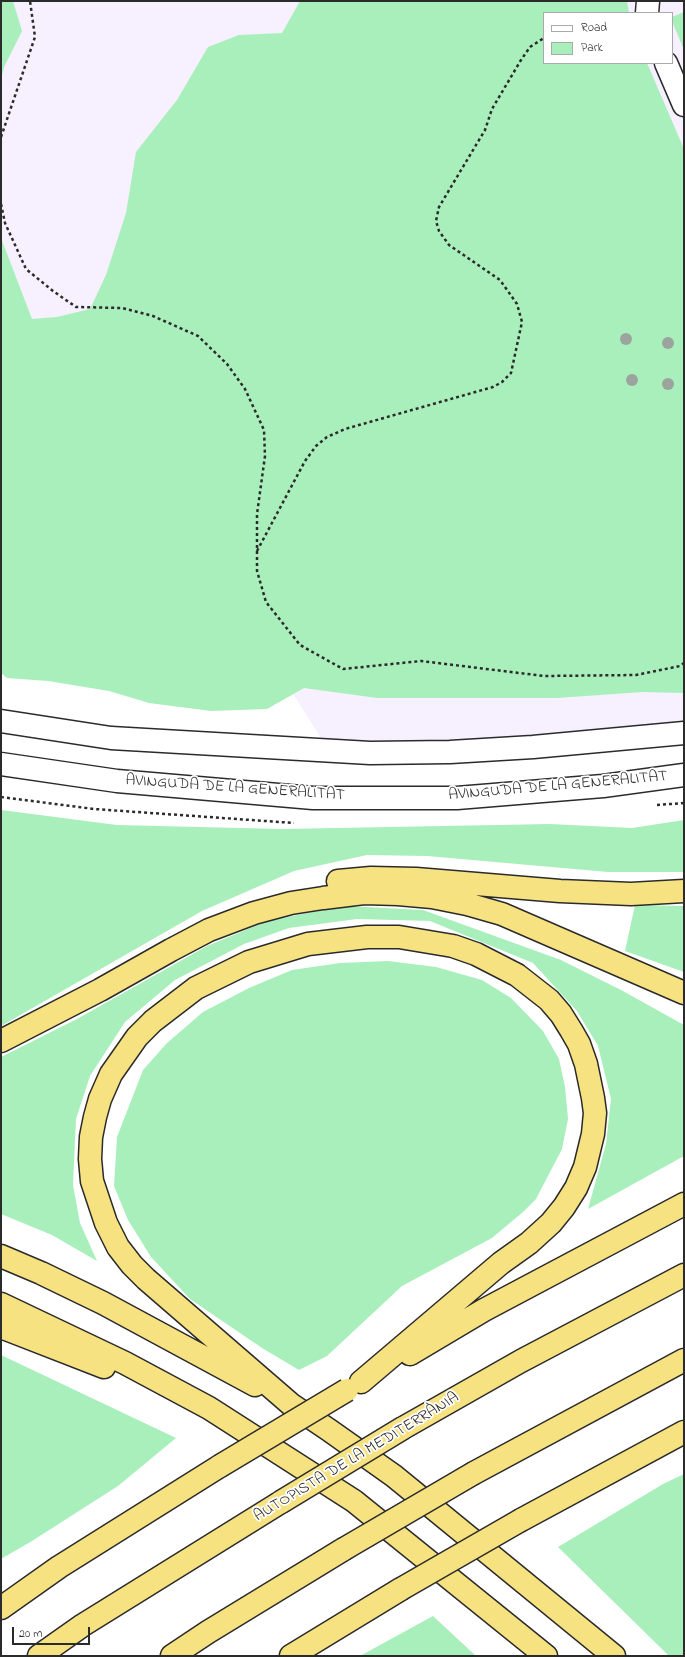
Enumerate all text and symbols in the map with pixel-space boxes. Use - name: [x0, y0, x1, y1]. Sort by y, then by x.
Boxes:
- legend: [543, 12, 673, 64]
- text: Road: [581, 19, 607, 37]
- text: Park: [581, 39, 603, 57]
- street label: AVINGUDA DE LA GENERALITAT: [448, 768, 668, 806]
- street label: AVINGUDA DE LA GENERALITAT: [125, 772, 345, 806]
- street label: AUTOPISTA DE LA MEDITERRÀNIA: [251, 1389, 463, 1527]
- scale bar: [14, 1619, 92, 1645]
- text: 20 m: [19, 1625, 42, 1643]

